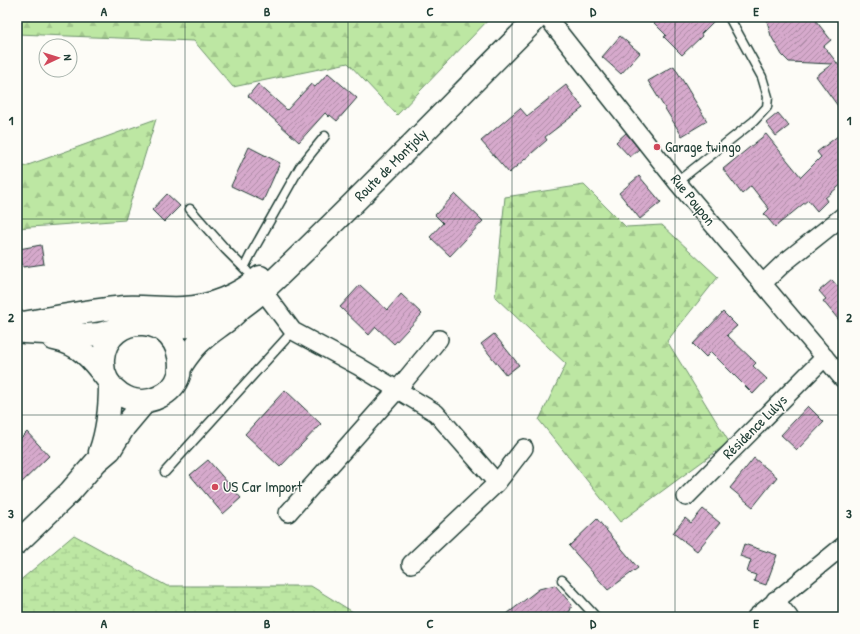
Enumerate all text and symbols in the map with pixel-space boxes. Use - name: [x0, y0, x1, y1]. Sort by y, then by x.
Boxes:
- text: A: [101, 2, 108, 20]
- text: B: [264, 2, 271, 20]
- text: C: [426, 2, 434, 20]
- text: D: [590, 2, 597, 20]
- text: E: [753, 2, 759, 20]
- north arrow: [38, 38, 78, 78]
- text: N: [61, 54, 75, 61]
- text: 1: [9, 111, 14, 129]
- text: 1: [847, 111, 852, 129]
- street label: Route de Montjoly: [349, 123, 432, 206]
- place label: Garage twingo: [665, 136, 741, 157]
- marker: Garage twingo: [652, 142, 662, 152]
- street label: Rue Poupon: [666, 169, 721, 230]
- text: 2: [8, 308, 15, 326]
- text: 2: [846, 308, 853, 326]
- street label: Résidence Lulys: [718, 390, 792, 464]
- place label: US Car Import: [223, 476, 303, 497]
- marker: US Car Import: [210, 482, 220, 492]
- text: 3: [8, 504, 14, 522]
- text: 3: [846, 504, 852, 522]
- text: A: [101, 614, 108, 632]
- text: B: [264, 614, 271, 632]
- text: C: [426, 614, 434, 632]
- text: D: [590, 614, 597, 632]
- text: E: [753, 614, 759, 632]

